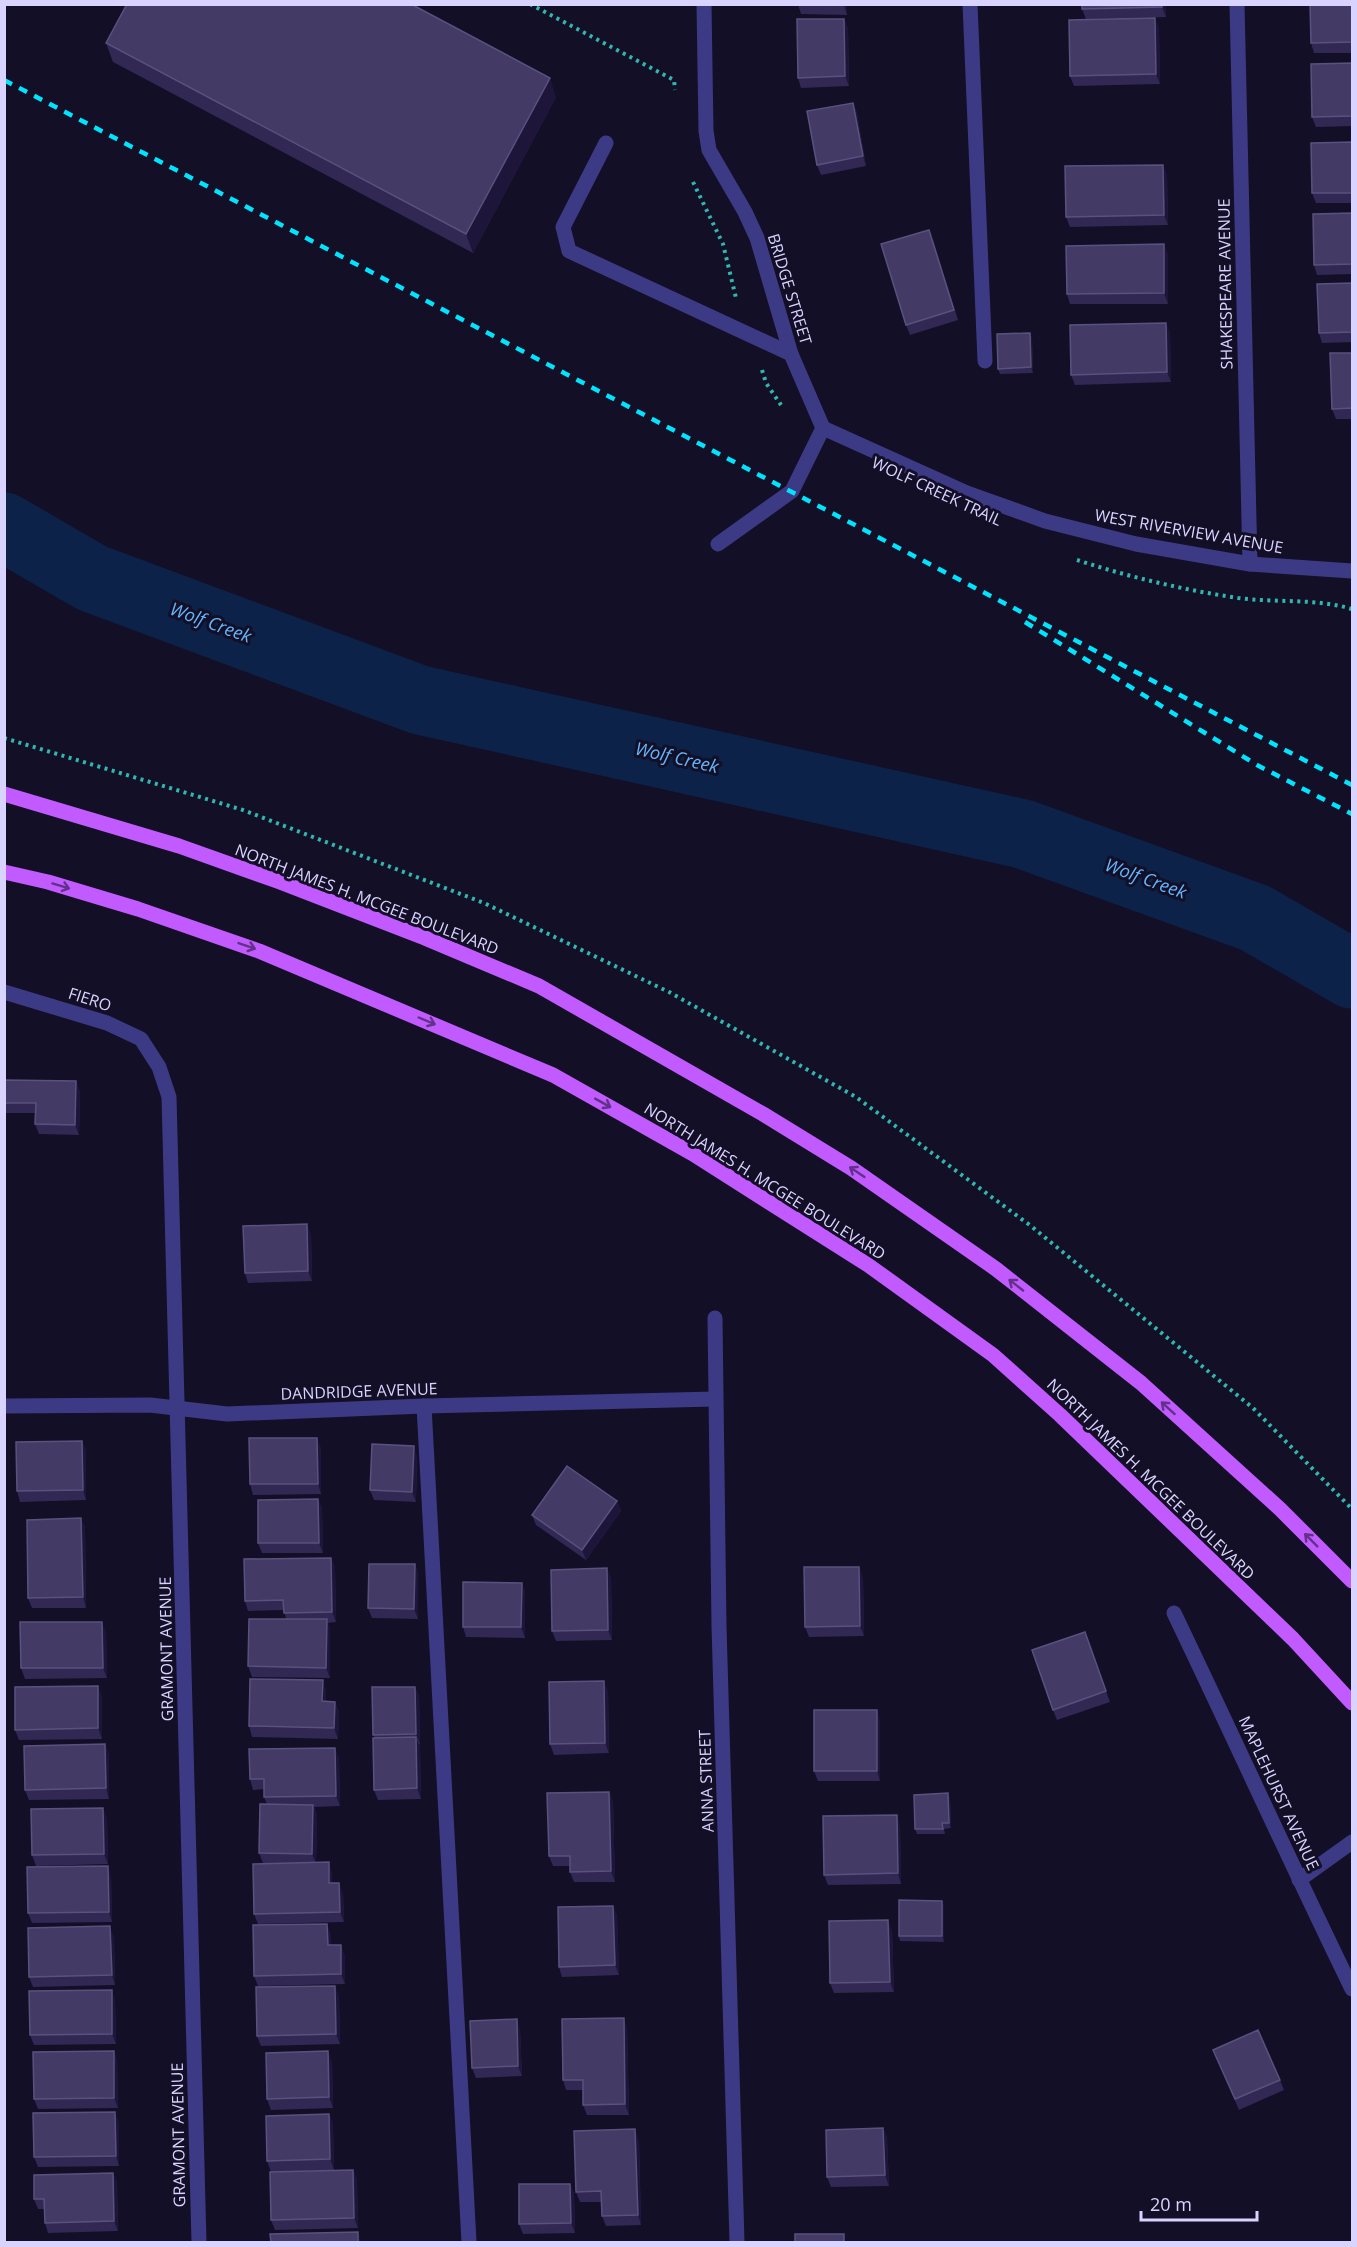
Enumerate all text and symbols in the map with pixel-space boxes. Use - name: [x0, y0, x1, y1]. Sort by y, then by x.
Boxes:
- street label: SHAKESPEARE AVENUE: [1213, 198, 1237, 370]
- street label: BRIDGE STREET: [763, 231, 817, 347]
- street label: WOLF CREEK TRAIL: [868, 451, 1006, 531]
- street label: WEST RIVERVIEW AVENUE: [1093, 504, 1285, 558]
- water label: Wolf Creek: [167, 596, 256, 648]
- water label: Wolf Creek: [633, 736, 722, 778]
- street label: NORTH JAMES H. MCGEE BOULEVARD: [232, 838, 502, 960]
- water label: Wolf Creek: [1102, 852, 1191, 904]
- one-way arrow: [51, 881, 70, 892]
- one-way arrow: [237, 942, 255, 953]
- street label: FIERO: [66, 982, 114, 1016]
- one-way arrow: [417, 1016, 435, 1027]
- one-way arrow: [594, 1097, 611, 1109]
- street label: NORTH JAMES H. MCGEE BOULEVARD: [640, 1097, 890, 1265]
- one-way arrow: [849, 1166, 866, 1178]
- one-way arrow: [1008, 1279, 1024, 1292]
- street label: NORTH JAMES H. MCGEE BOULEVARD: [1042, 1374, 1260, 1584]
- street label: DANDRIDGE AVENUE: [280, 1377, 438, 1405]
- one-way arrow: [1161, 1401, 1176, 1415]
- one-way arrow: [1304, 1532, 1319, 1547]
- street label: GRAMONT AVENUE: [154, 1577, 178, 1721]
- street label: MAPLEHURST AVENUE: [1234, 1712, 1324, 1874]
- street label: ANNA STREET: [693, 1729, 719, 1833]
- street label: GRAMONT AVENUE: [166, 2063, 190, 2207]
- scale bar: [1141, 2184, 1256, 2222]
- text: 20 m: [1150, 2192, 1192, 2216]

